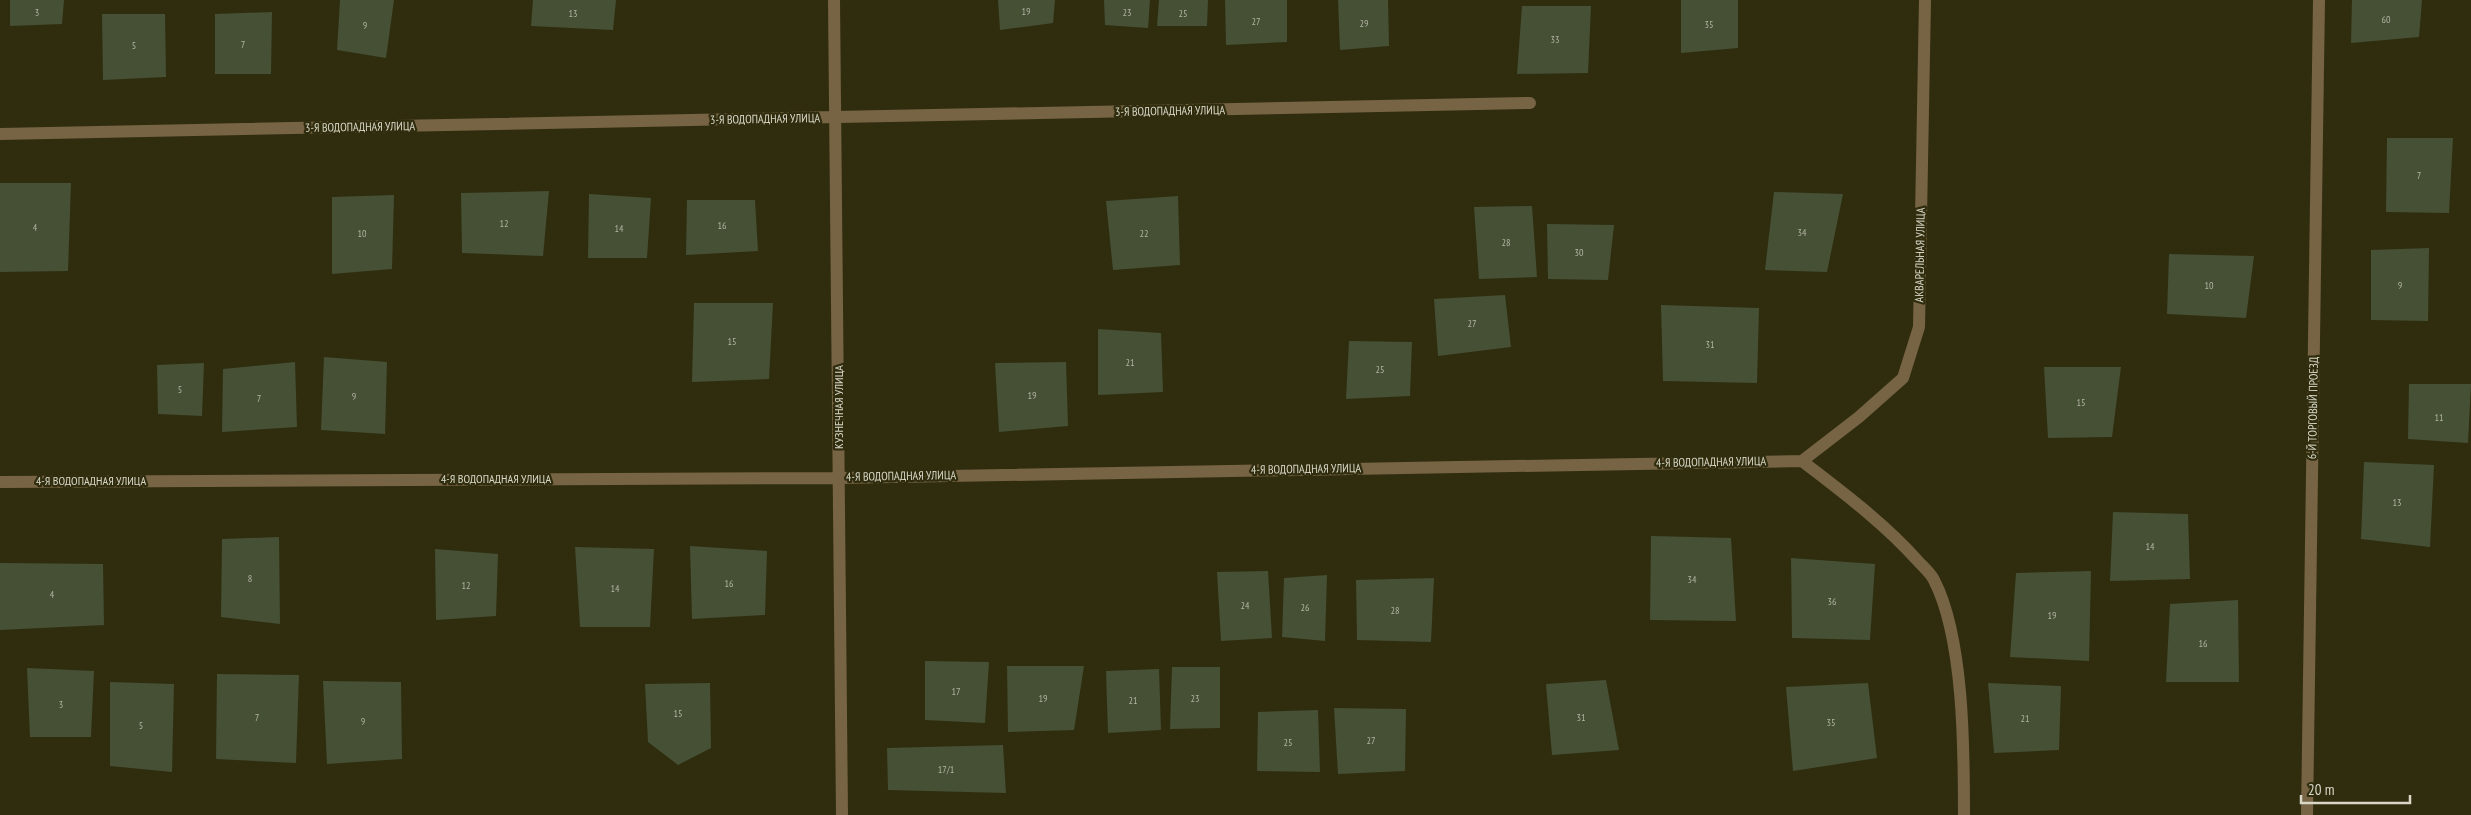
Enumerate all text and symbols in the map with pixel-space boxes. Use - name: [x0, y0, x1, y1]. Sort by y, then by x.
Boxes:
- house number: 19: [1022, 5, 1031, 18]
- house number: 3: [35, 6, 39, 19]
- house number: 23: [1123, 6, 1132, 19]
- house number: 13: [569, 7, 578, 20]
- house number: 25: [1179, 7, 1188, 20]
- house number: 60: [2382, 13, 2391, 26]
- house number: 27: [1252, 15, 1261, 28]
- house number: 29: [1360, 17, 1369, 30]
- house number: 35: [1705, 18, 1714, 31]
- house number: 9: [363, 19, 367, 32]
- house number: 33: [1551, 33, 1560, 46]
- house number: 7: [241, 38, 245, 51]
- house number: 5: [132, 39, 136, 52]
- street label: 3-Я ВОДОПАДНАЯ УЛИЦА: [1115, 102, 1226, 119]
- street label: 3-Я ВОДОПАДНАЯ УЛИЦА: [710, 110, 821, 127]
- street label: 3-Я ВОДОПАДНАЯ УЛИЦА: [305, 118, 416, 135]
- house number: 7: [2417, 169, 2421, 182]
- street label: АКВАРЕЛЬНАЯ УЛИЦА: [1911, 207, 1928, 303]
- house number: 12: [500, 217, 509, 230]
- house number: 16: [718, 219, 727, 232]
- house number: 4: [33, 221, 38, 234]
- house number: 14: [615, 222, 624, 235]
- house number: 34: [1798, 226, 1807, 239]
- house number: 10: [358, 227, 367, 240]
- house number: 22: [1140, 227, 1149, 240]
- house number: 28: [1502, 236, 1511, 249]
- house number: 30: [1575, 246, 1584, 259]
- house number: 10: [2205, 279, 2214, 292]
- house number: 9: [2398, 279, 2402, 292]
- house number: 27: [1468, 317, 1477, 330]
- house number: 15: [728, 335, 737, 348]
- house number: 31: [1706, 338, 1715, 351]
- house number: 21: [1126, 356, 1135, 369]
- street label: 6-Й ТОРГОВЫЙ ПРОЕЗД: [2304, 356, 2321, 459]
- house number: 25: [1376, 363, 1385, 376]
- street label: КУЗНЕЧНАЯ УЛИЦА: [831, 365, 846, 449]
- house number: 5: [178, 383, 182, 396]
- house number: 19: [1028, 389, 1037, 402]
- house number: 9: [352, 390, 356, 403]
- house number: 7: [257, 392, 261, 405]
- house number: 15: [2077, 396, 2086, 409]
- house number: 11: [2435, 411, 2444, 424]
- street label: 4-Я ВОДОПАДНАЯ УЛИЦА: [1656, 453, 1767, 470]
- street label: 4-Я ВОДОПАДНАЯ УЛИЦА: [1251, 460, 1362, 477]
- street label: 4-Я ВОДОПАДНАЯ УЛИЦА: [846, 467, 957, 484]
- street label: 4-Я ВОДОПАДНАЯ УЛИЦА: [441, 471, 551, 486]
- street label: 4-Я ВОДОПАДНАЯ УЛИЦА: [36, 473, 146, 488]
- house number: 13: [2393, 496, 2402, 509]
- house number: 14: [2146, 540, 2155, 553]
- house number: 8: [248, 572, 252, 585]
- house number: 34: [1688, 573, 1697, 586]
- house number: 16: [725, 577, 734, 590]
- house number: 12: [462, 579, 471, 592]
- house number: 14: [611, 582, 620, 595]
- house number: 4: [50, 588, 55, 601]
- house number: 36: [1828, 595, 1837, 608]
- house number: 24: [1241, 599, 1250, 612]
- house number: 26: [1301, 601, 1310, 614]
- house number: 28: [1391, 604, 1400, 617]
- house number: 19: [2048, 609, 2057, 622]
- house number: 16: [2199, 637, 2208, 650]
- house number: 17: [952, 685, 961, 698]
- house number: 19: [1039, 692, 1048, 705]
- house number: 23: [1191, 692, 1200, 705]
- house number: 21: [1129, 694, 1138, 707]
- house number: 3: [59, 698, 63, 711]
- house number: 15: [674, 707, 683, 720]
- house number: 7: [255, 711, 259, 724]
- house number: 31: [1577, 711, 1586, 724]
- house number: 21: [2021, 712, 2030, 725]
- house number: 9: [361, 715, 365, 728]
- house number: 35: [1827, 716, 1836, 729]
- house number: 5: [139, 719, 143, 732]
- house number: 27: [1367, 734, 1376, 747]
- house number: 25: [1284, 736, 1293, 749]
- house number: 17/1: [938, 763, 954, 776]
- scale bar: [2301, 772, 2410, 804]
- text: 20 m: [2308, 780, 2334, 799]

